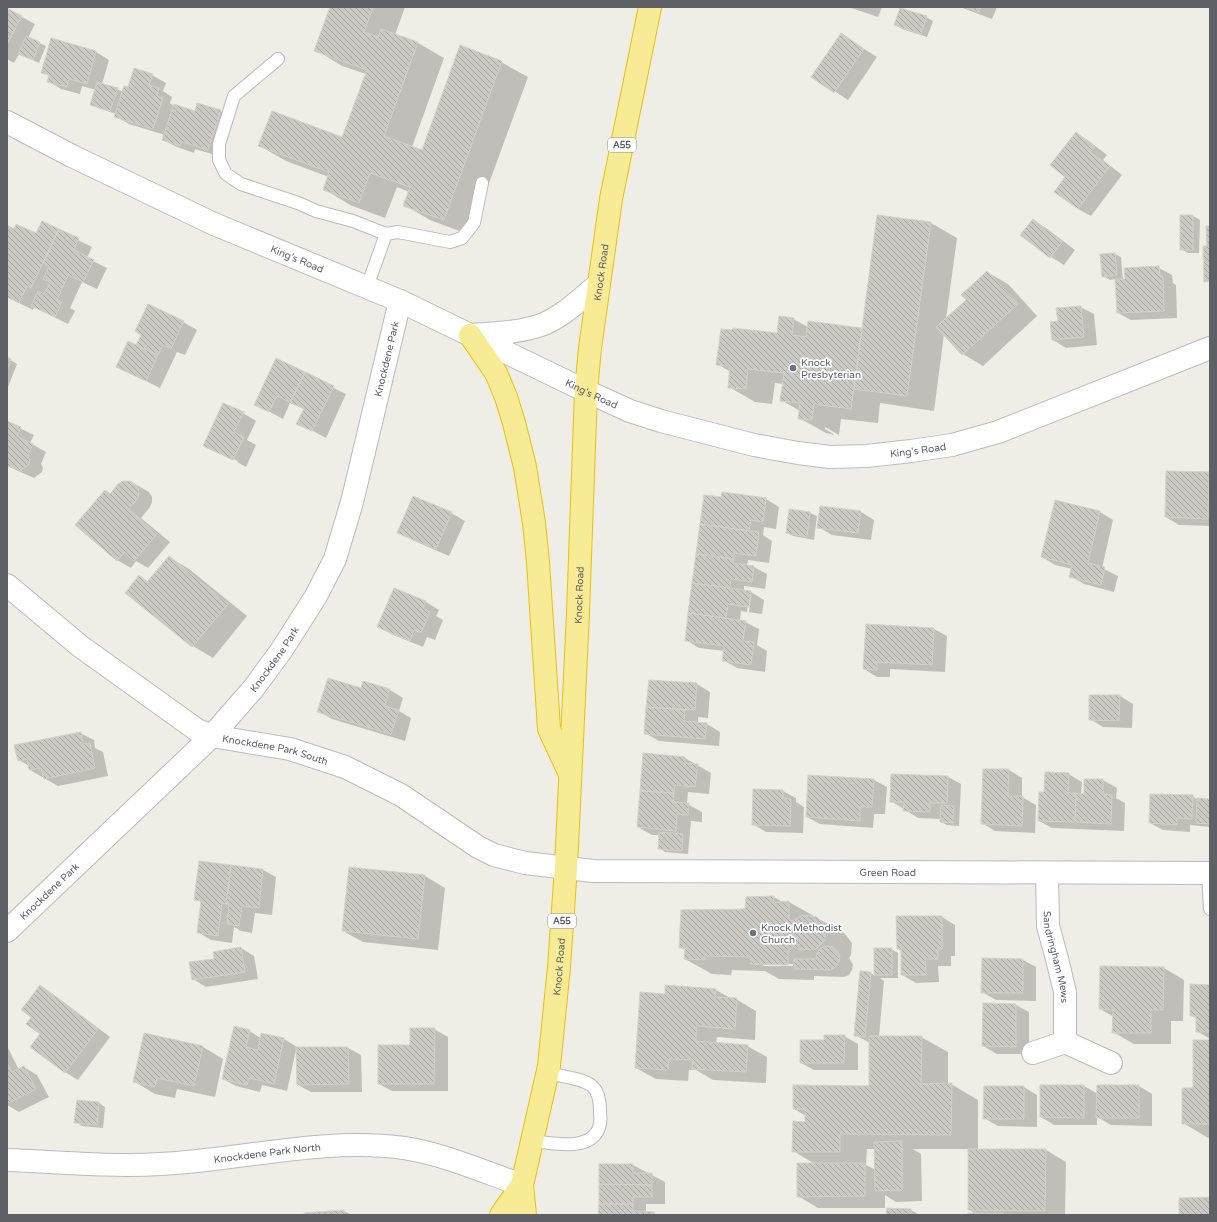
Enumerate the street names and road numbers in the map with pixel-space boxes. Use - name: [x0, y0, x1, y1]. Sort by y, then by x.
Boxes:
- road number: A55: [608, 138, 636, 152]
- street label: King's Road: [269, 243, 325, 276]
- street label: Knock Road: [592, 243, 612, 302]
- street label: Knockdene Park: [372, 319, 402, 398]
- street label: King's Road: [563, 377, 619, 412]
- street label: King's Road: [889, 441, 947, 460]
- street label: Knock Road: [572, 566, 587, 624]
- street label: Knockdene Park: [248, 624, 302, 695]
- street label: Knockdene Park South: [221, 733, 329, 768]
- street label: Knockdene Park: [18, 860, 82, 923]
- street label: Green Road: [860, 867, 916, 879]
- street label: Sandringham Mews: [1041, 911, 1070, 1003]
- road number: A55: [548, 914, 576, 928]
- street label: Knock Road: [551, 938, 568, 996]
- street label: Knockdene Park North: [213, 1142, 321, 1166]

